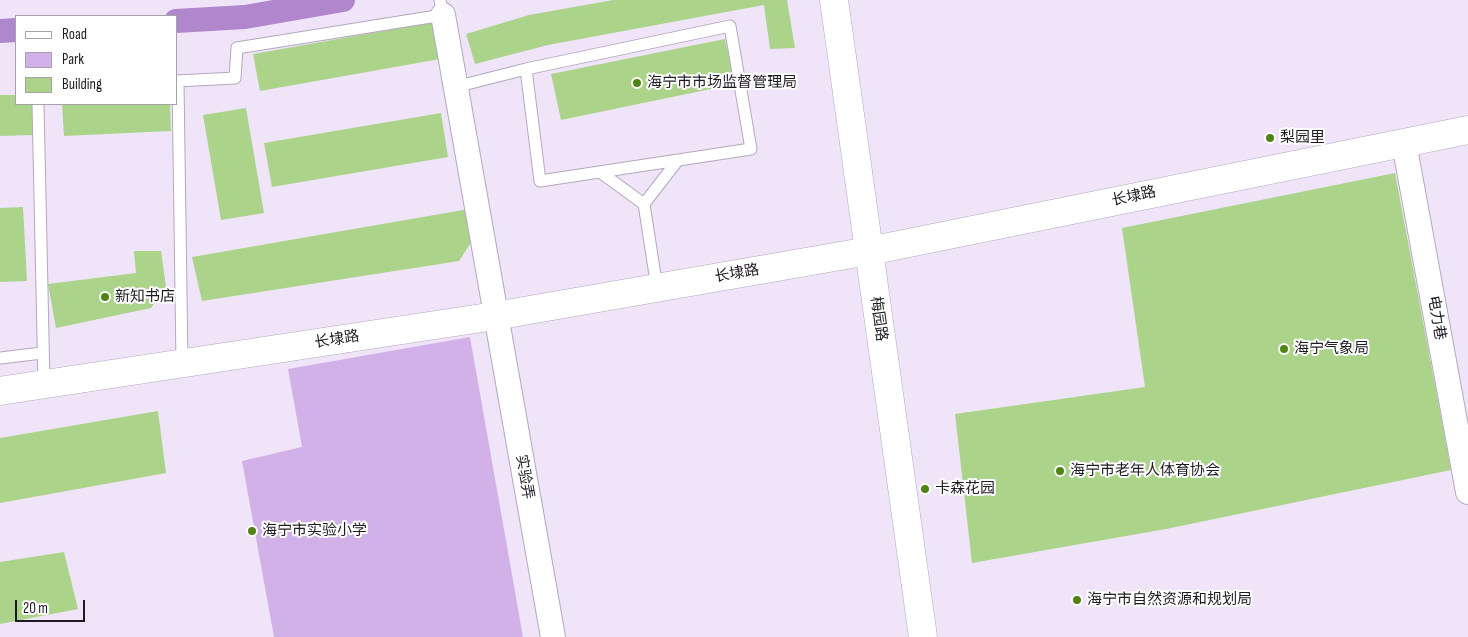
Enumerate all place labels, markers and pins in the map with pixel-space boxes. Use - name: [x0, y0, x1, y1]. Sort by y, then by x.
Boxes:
- place label: 海宁市市场监督管理局: [647, 74, 797, 92]
- marker: 海宁市市场监督管理局: [631, 77, 643, 89]
- place label: 梨园里: [1280, 129, 1325, 147]
- marker: 梨园里: [1264, 132, 1276, 144]
- place label: 新知书店: [115, 288, 175, 306]
- marker: 新知书店: [99, 291, 111, 303]
- place label: 海宁气象局: [1294, 340, 1369, 358]
- marker: 海宁气象局: [1278, 343, 1290, 355]
- place label: 海宁市老年人体育协会: [1070, 462, 1220, 480]
- marker: 海宁市老年人体育协会: [1054, 465, 1066, 477]
- place label: 卡森花园: [935, 480, 995, 498]
- marker: 卡森花园: [919, 483, 931, 495]
- place label: 海宁市实验小学: [262, 522, 367, 540]
- marker: 海宁市实验小学: [246, 525, 258, 537]
- place label: 海宁市自然资源和规划局: [1087, 591, 1252, 609]
- marker: 海宁市自然资源和规划局: [1071, 594, 1083, 606]

